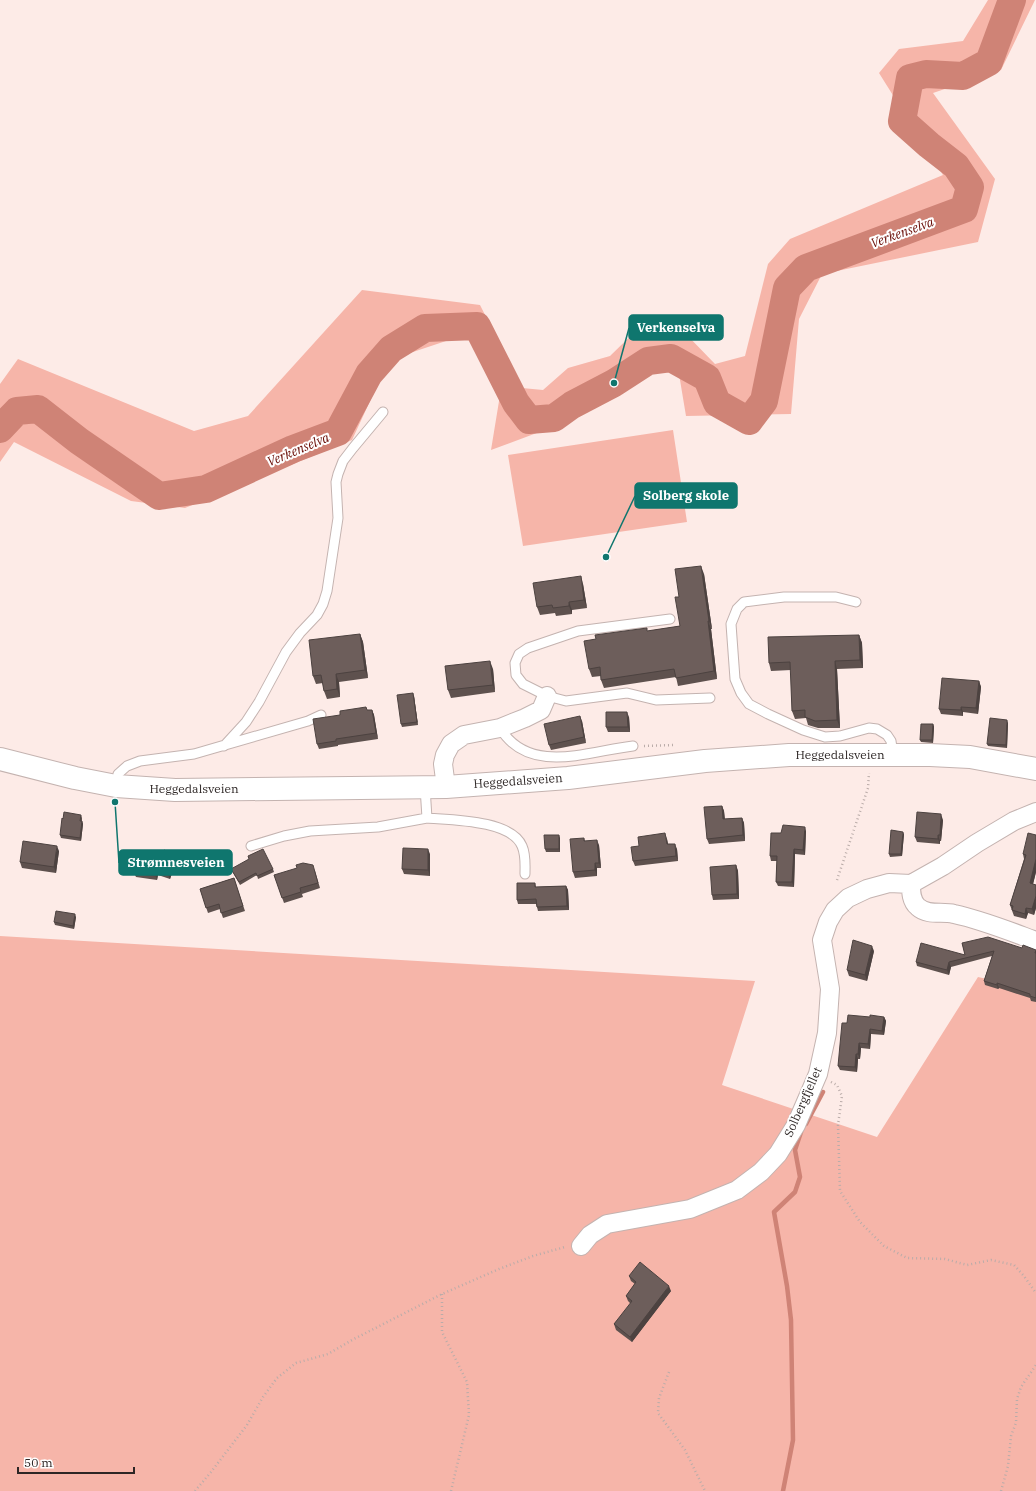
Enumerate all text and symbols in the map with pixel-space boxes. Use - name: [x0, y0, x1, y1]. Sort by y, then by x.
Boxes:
- water label: Verkenselva: [868, 213, 936, 252]
- callout: Verkenselva: [629, 315, 723, 340]
- text: Verkenselva: [637, 319, 716, 336]
- water label: Verkenselva: [265, 429, 332, 470]
- callout: Solberg skole: [635, 483, 737, 508]
- text: Solberg skole: [643, 487, 729, 504]
- street label: Heggedalsveien: [795, 747, 885, 762]
- street label: Heggedalsveien: [473, 770, 563, 791]
- street label: Heggedalsveien: [149, 781, 239, 796]
- callout: Strømnesveien: [119, 850, 232, 875]
- text: Strømnesveien: [127, 854, 225, 871]
- street label: Solbergfjellet: [780, 1064, 825, 1139]
- scale bar: [18, 1449, 134, 1475]
- text: 50 m: [24, 1455, 53, 1470]

